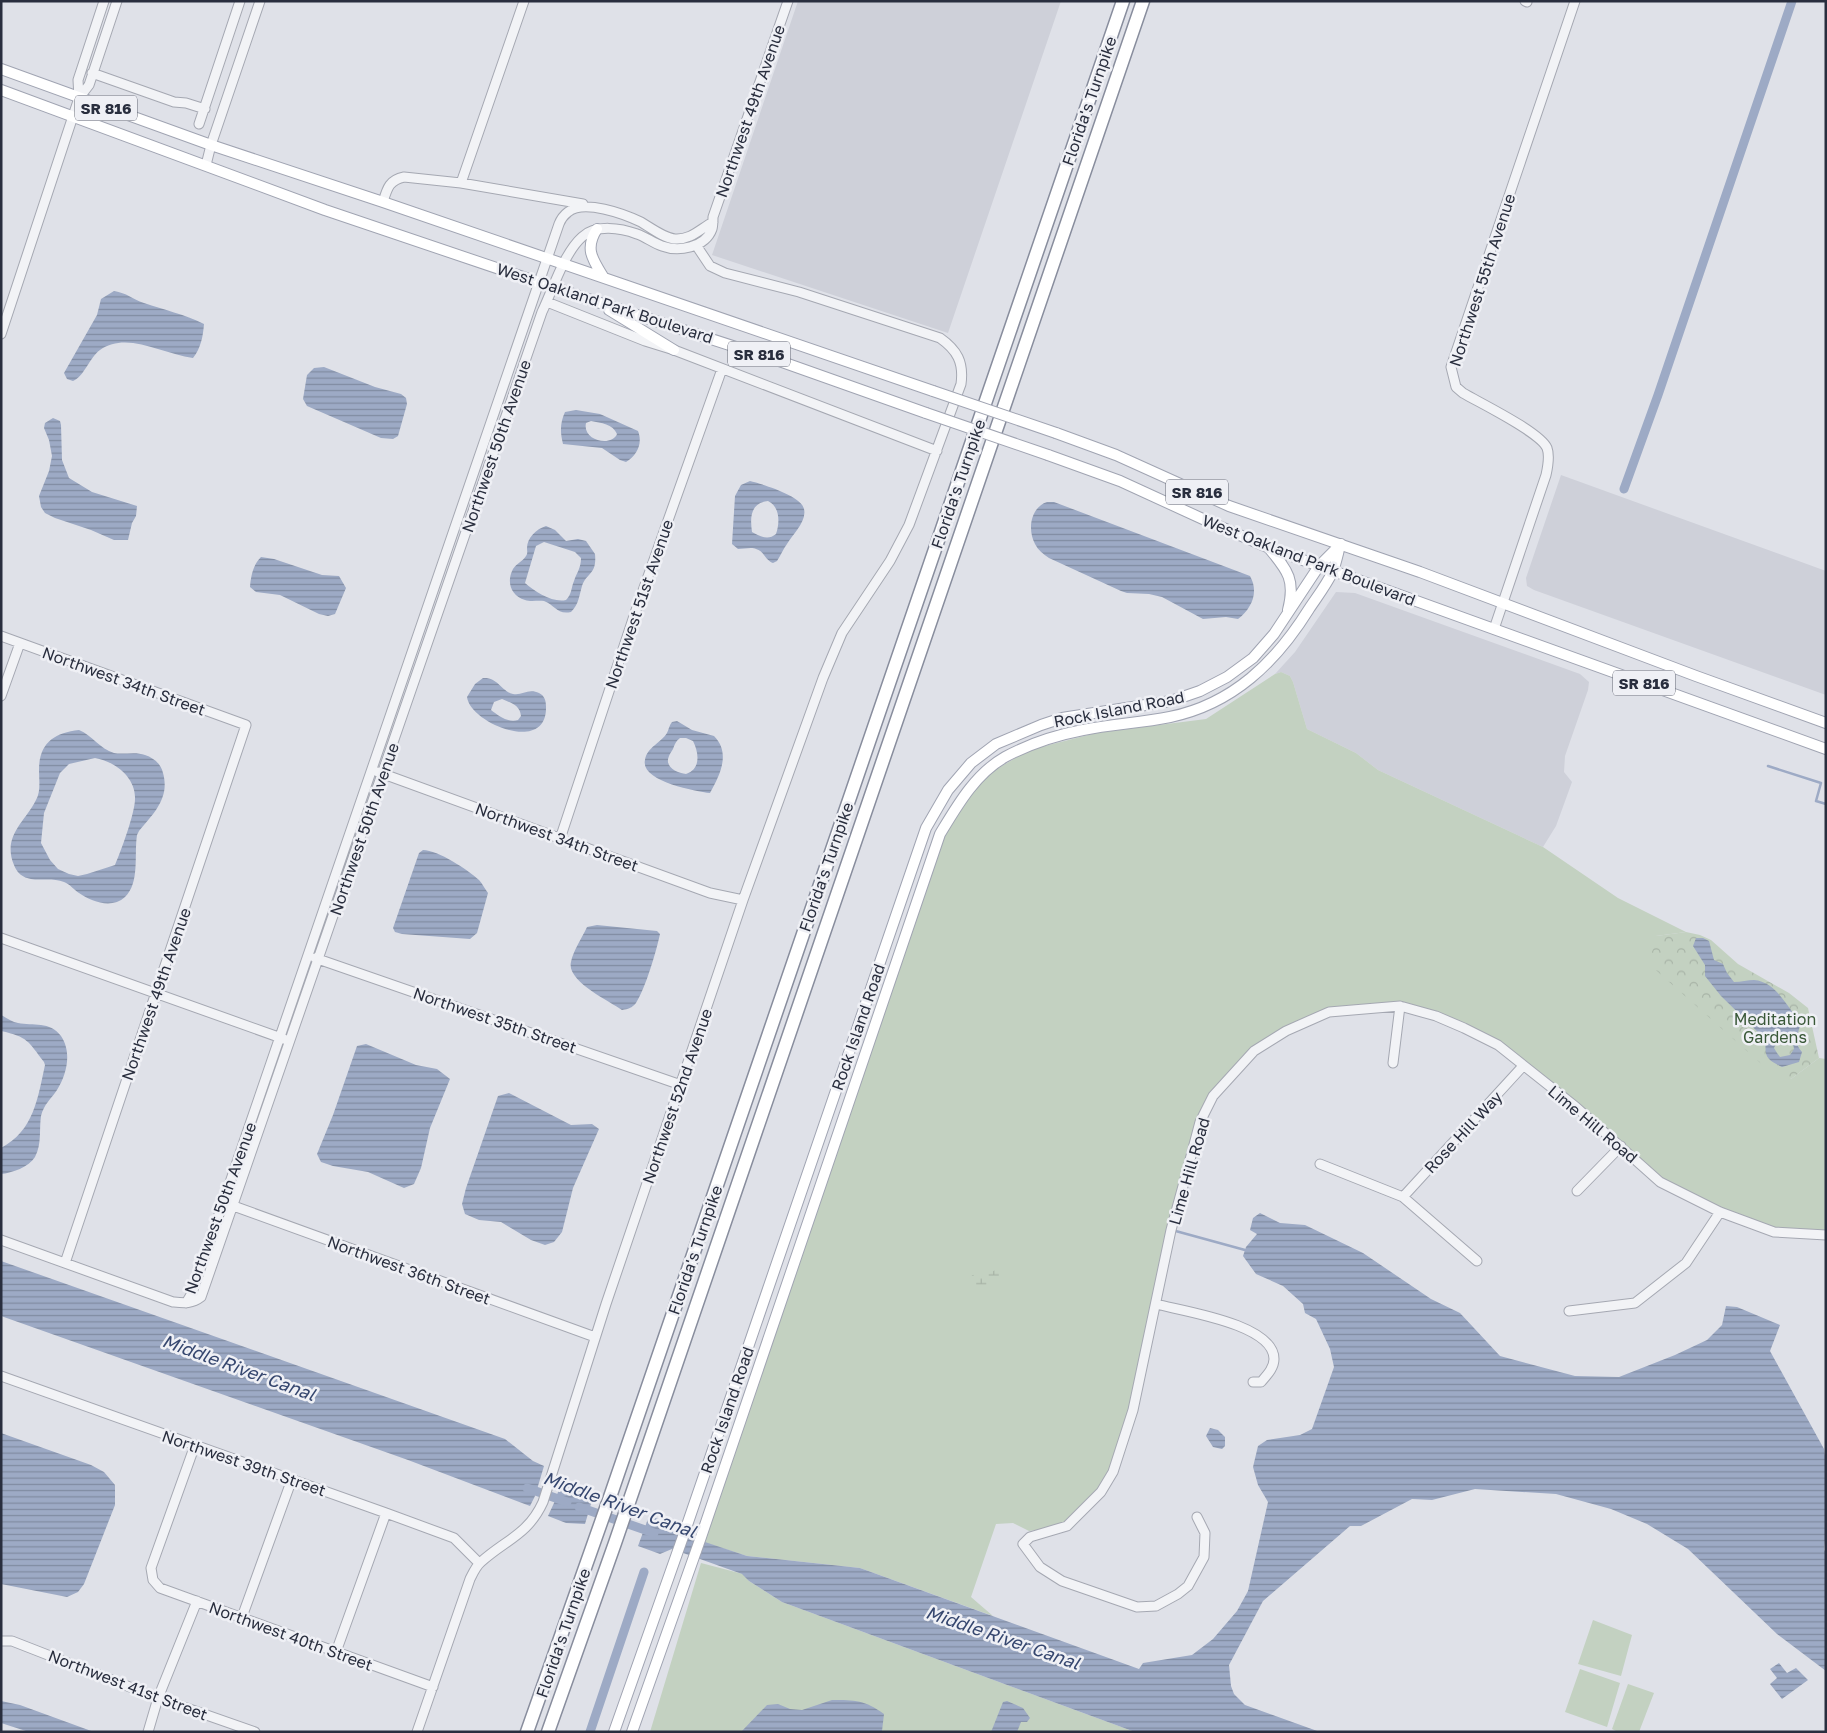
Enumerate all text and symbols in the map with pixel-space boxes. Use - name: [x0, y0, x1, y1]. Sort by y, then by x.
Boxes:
- street label: Northwest 49th Avenue: [711, 22, 789, 200]
- street label: Florida's Turnpike: [1057, 34, 1121, 168]
- road number: SR 816: [75, 96, 137, 120]
- street label: Northwest 55th Avenue: [1445, 191, 1519, 369]
- street label: West Oakland Park Boulevard: [494, 258, 716, 348]
- road number: SR 816: [728, 342, 790, 366]
- street label: Northwest 50th Avenue: [457, 357, 535, 535]
- street label: Florida's Turnpike: [926, 417, 990, 551]
- road number: SR 816: [1166, 480, 1228, 504]
- street label: West Oakland Park Boulevard: [1200, 510, 1418, 610]
- street label: Northwest 51st Avenue: [601, 517, 677, 691]
- street label: Northwest 34th Street: [40, 642, 208, 720]
- road number: SR 816: [1613, 670, 1675, 696]
- street label: Rock Island Road: [1052, 687, 1186, 731]
- street label: Northwest 50th Avenue: [325, 740, 403, 918]
- street label: Northwest 34th Street: [473, 798, 641, 876]
- street label: Florida's Turnpike: [794, 800, 858, 934]
- street label: Northwest 49th Avenue: [117, 905, 195, 1083]
- street label: Rock Island Road: [827, 961, 889, 1093]
- street label: Northwest 35th Street: [411, 983, 579, 1057]
- street label: Northwest 52nd Avenue: [638, 1006, 716, 1186]
- park label: Meditation Gardens: [1734, 1009, 1816, 1047]
- street label: Lime Hill Road: [1544, 1081, 1642, 1167]
- street label: Rose Hill Way: [1420, 1087, 1506, 1177]
- street label: Lime Hill Road: [1164, 1115, 1214, 1227]
- street label: Northwest 50th Avenue: [180, 1119, 260, 1297]
- street label: Florida's Turnpike: [663, 1183, 727, 1317]
- street label: Northwest 36th Street: [325, 1231, 493, 1309]
- water label: Middle River Canal: [160, 1329, 320, 1405]
- street label: Rock Island Road: [696, 1344, 758, 1476]
- street label: Northwest 39th Street: [159, 1426, 329, 1500]
- water label: Middle River Canal: [541, 1466, 701, 1542]
- street label: Florida's Turnpike: [531, 1566, 595, 1700]
- street label: Northwest 40th Street: [206, 1597, 376, 1675]
- water label: Middle River Canal: [923, 1600, 1084, 1674]
- street label: Northwest 41st Street: [45, 1645, 211, 1725]

